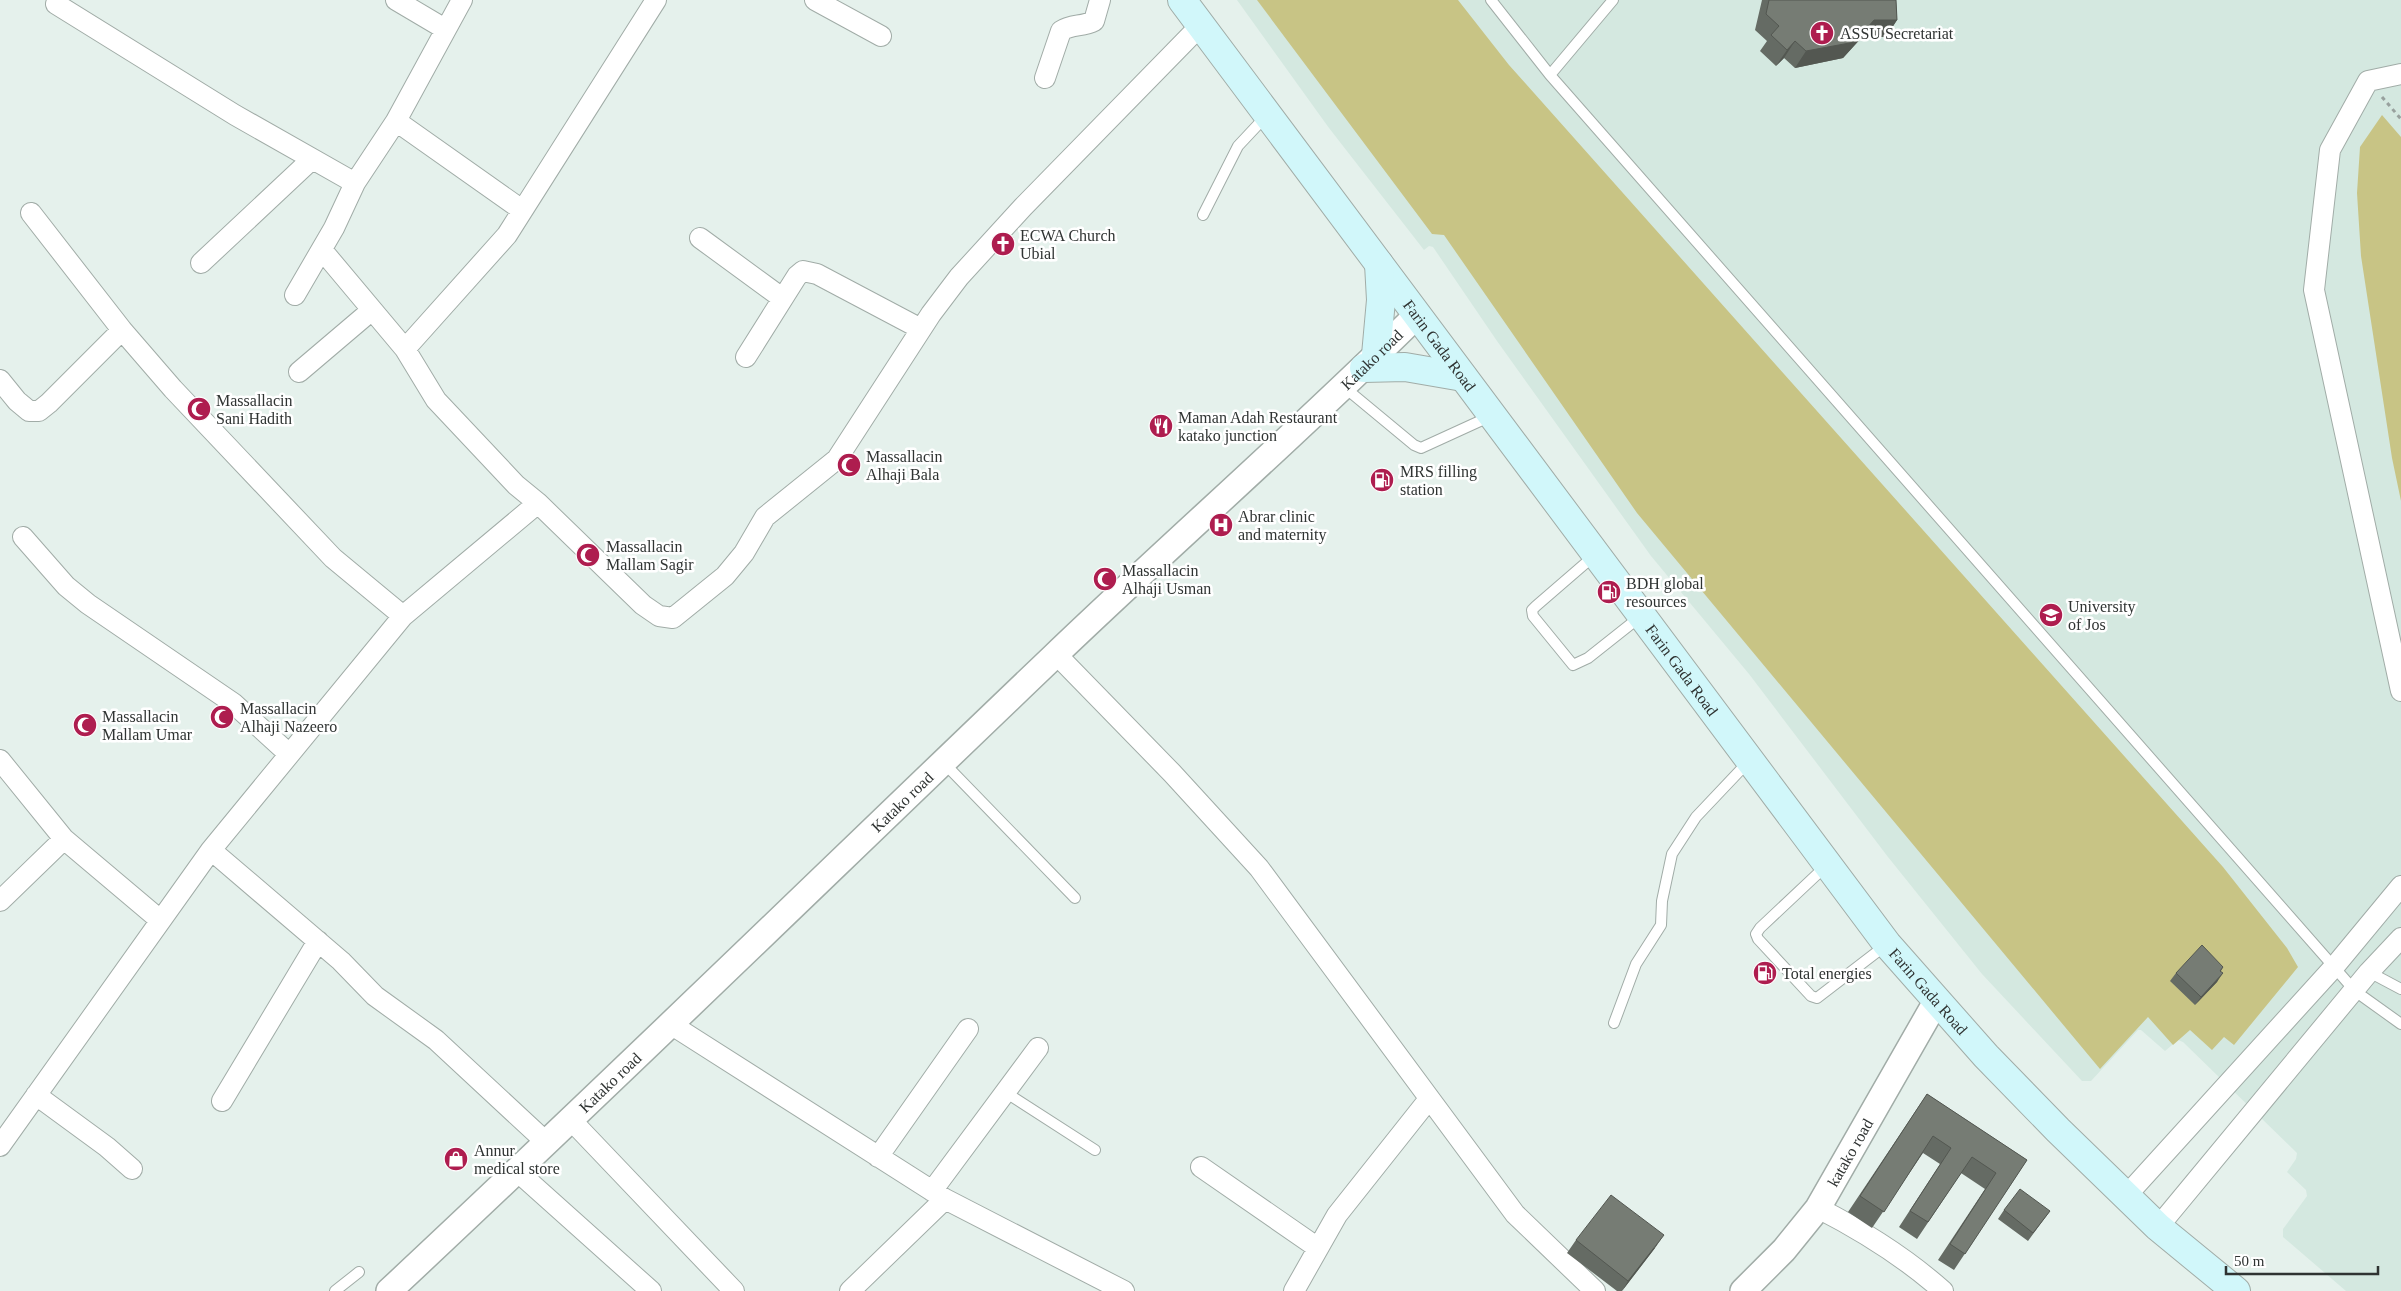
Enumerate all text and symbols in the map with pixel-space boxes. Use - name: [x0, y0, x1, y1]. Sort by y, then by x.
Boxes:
- church icon: ASSU Secretariat: [1809, 20, 1835, 46]
- place label: ASSU Secretariat: [1840, 25, 1954, 42]
- place label: ECWA Church Ubial: [1020, 227, 1116, 262]
- church icon: ECWA Church Ubial: [990, 231, 1016, 257]
- street label: Farin Gada Road: [1400, 296, 1479, 394]
- street label: Katako road: [1337, 326, 1406, 393]
- place label: Massallacin Sani Hadith: [216, 392, 292, 427]
- mosque icon: Massallacin Sani Hadith: [186, 396, 212, 422]
- place label: Maman Adah Restaurant katako junction: [1178, 409, 1338, 445]
- restaurant icon: Maman Adah Restaurant katako junction: [1148, 413, 1174, 439]
- place label: Massallacin Alhaji Bala: [866, 448, 942, 484]
- mosque icon: Massallacin Alhaji Bala: [836, 452, 862, 478]
- place label: MRS filling station: [1400, 463, 1477, 498]
- fuel station icon: MRS filling station: [1369, 467, 1395, 493]
- place label: Abrar clinic and maternity: [1238, 508, 1326, 544]
- hospital icon: Abrar clinic and maternity: [1208, 512, 1234, 538]
- place label: Massallacin Mallam Sagir: [606, 538, 694, 574]
- mosque icon: Massallacin Mallam Sagir: [575, 542, 601, 568]
- place label: Massallacin Alhaji Usman: [1122, 562, 1211, 598]
- mosque icon: Massallacin Alhaji Usman: [1092, 566, 1118, 592]
- place label: BDH global resources: [1626, 575, 1704, 610]
- fuel station icon: BDH global resources: [1596, 579, 1622, 605]
- place label: University of Jos: [2068, 598, 2136, 633]
- school or university icon: University of Jos: [2038, 602, 2064, 628]
- street label: Farin Gada Road: [1643, 621, 1722, 719]
- place label: Massallacin Alhaji Nazeero: [240, 700, 337, 736]
- mosque icon: Massallacin Alhaji Nazeero: [209, 704, 235, 730]
- place label: Massallacin Mallam Umar: [102, 708, 193, 743]
- mosque icon: Massallacin Mallam Umar: [72, 712, 98, 738]
- street label: Katako road: [868, 768, 936, 835]
- street label: Farin Gada Road: [1886, 944, 1971, 1038]
- fuel station icon: Total energies: [1752, 960, 1778, 986]
- place label: Total energies: [1782, 965, 1872, 983]
- street label: Katako road: [576, 1049, 644, 1116]
- street label: katako road: [1824, 1116, 1876, 1189]
- place label: Annur medical store: [474, 1142, 560, 1177]
- shop icon: Annur medical store: [443, 1146, 469, 1172]
- scale bar: [2226, 1244, 2378, 1276]
- text: 50 m: [2234, 1253, 2265, 1269]

